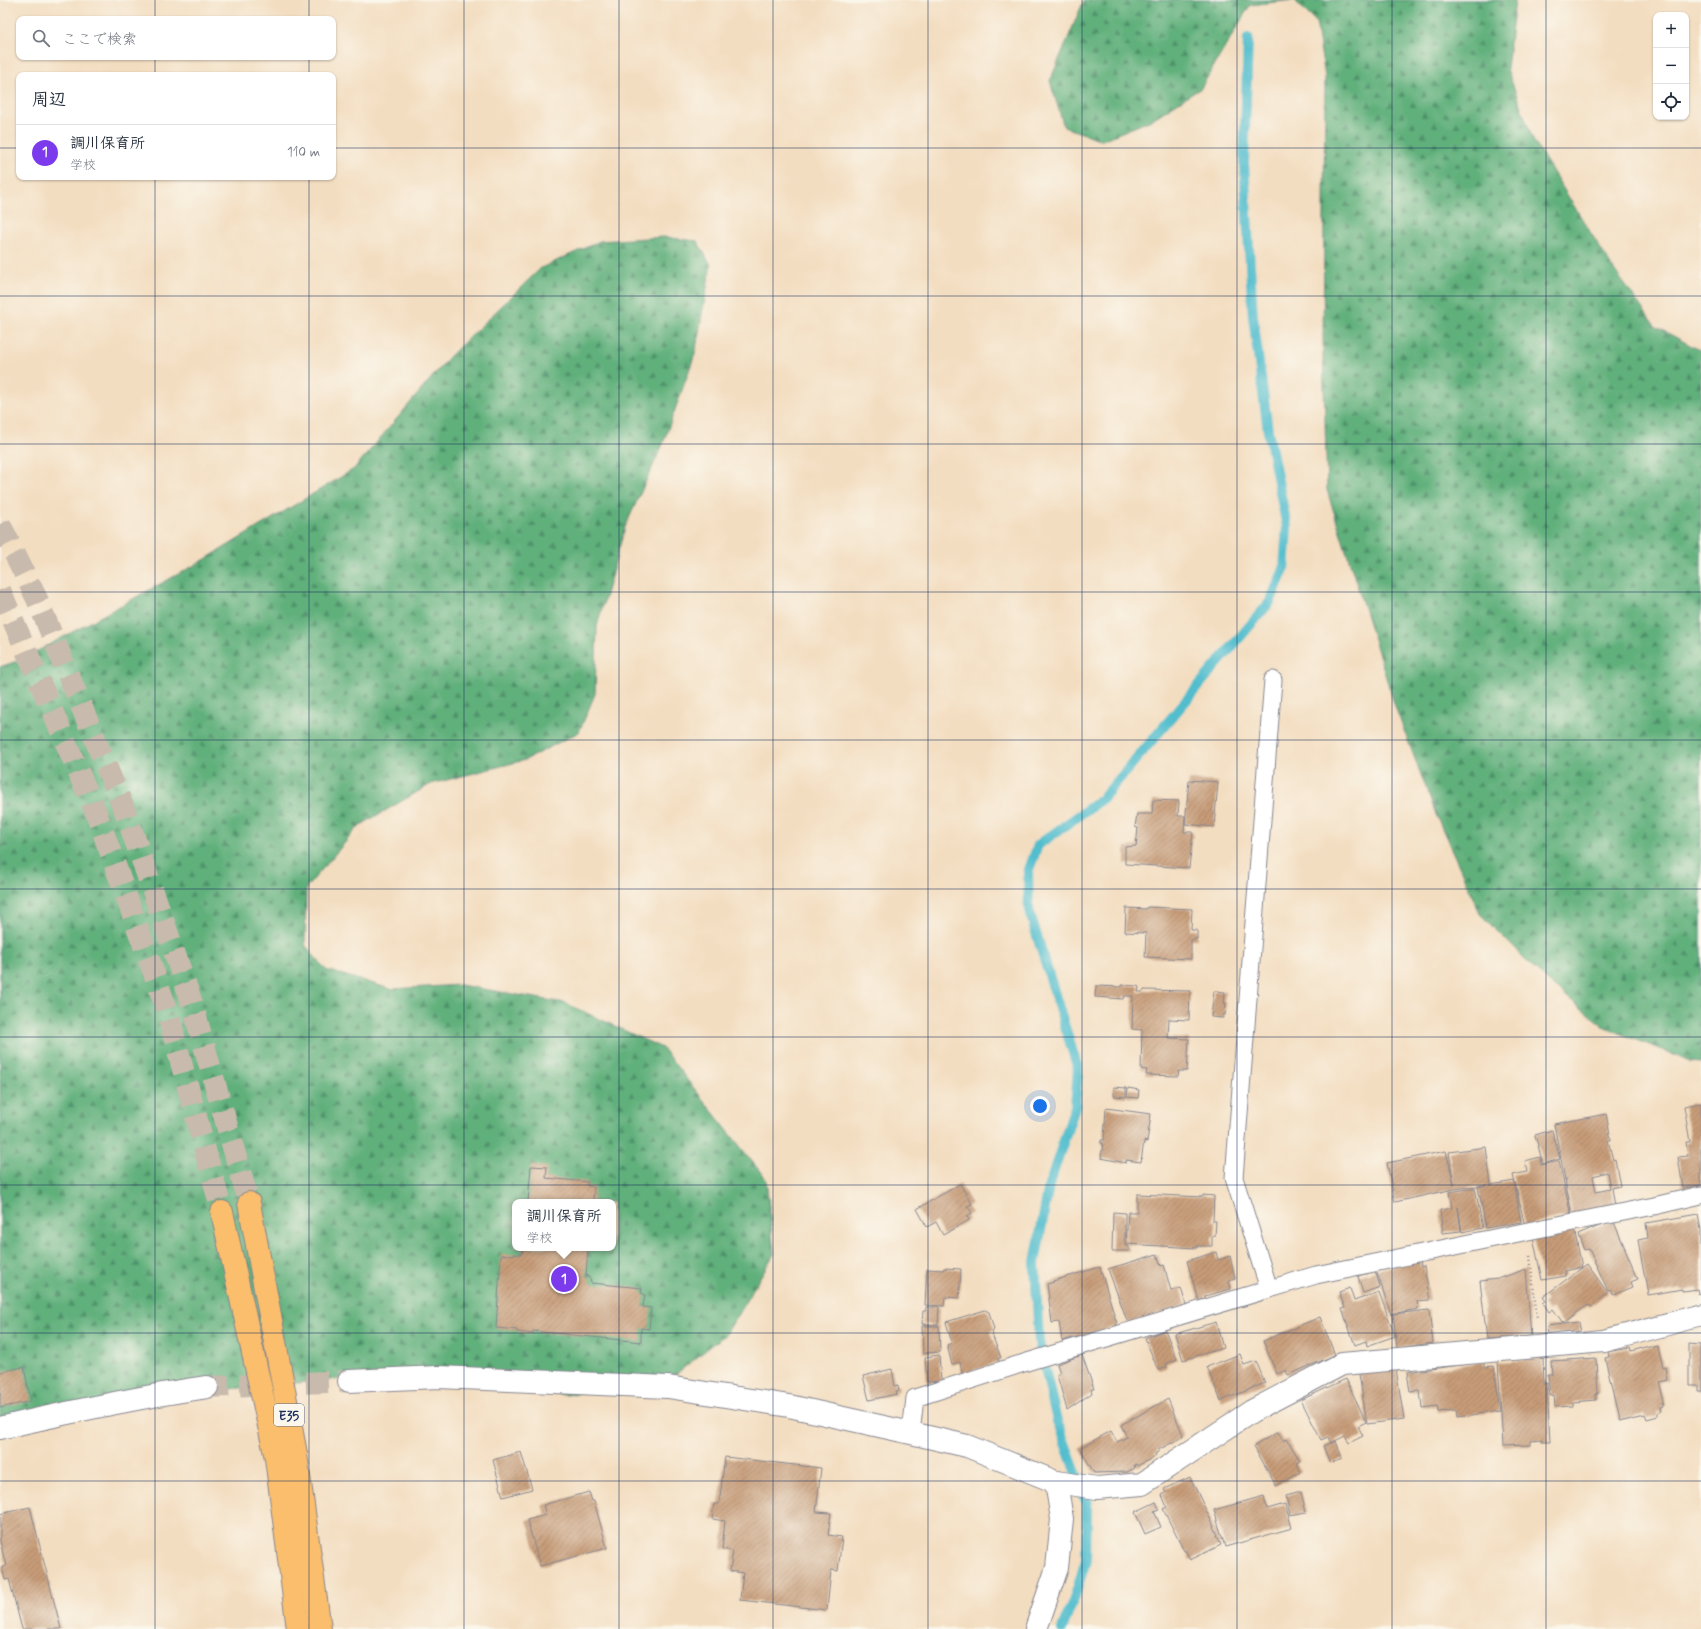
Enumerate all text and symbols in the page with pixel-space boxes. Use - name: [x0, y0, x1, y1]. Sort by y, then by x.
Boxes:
- map controls: [1653, 12, 1689, 120]
- button: +: [1653, 12, 1689, 48]
- search box: [16, 16, 336, 60]
- icon: search: [30, 27, 52, 49]
- text: ここで検索: [62, 30, 137, 50]
- button: −: [1653, 48, 1689, 84]
- button: locate: [1653, 84, 1689, 120]
- text: 周辺: [32, 89, 66, 111]
- text: 調川保育所: [70, 134, 145, 154]
- text: 1: [42, 144, 48, 161]
- text: 110 m: [287, 144, 320, 161]
- text: 学校: [70, 157, 96, 174]
- your location: [1030, 1096, 1050, 1116]
- popup: [512, 1199, 616, 1251]
- text: 調川保育所: [526, 1207, 602, 1227]
- text: 学校: [526, 1230, 553, 1247]
- pin: 1: [551, 1264, 577, 1294]
- road number: E35: [274, 1404, 304, 1426]

